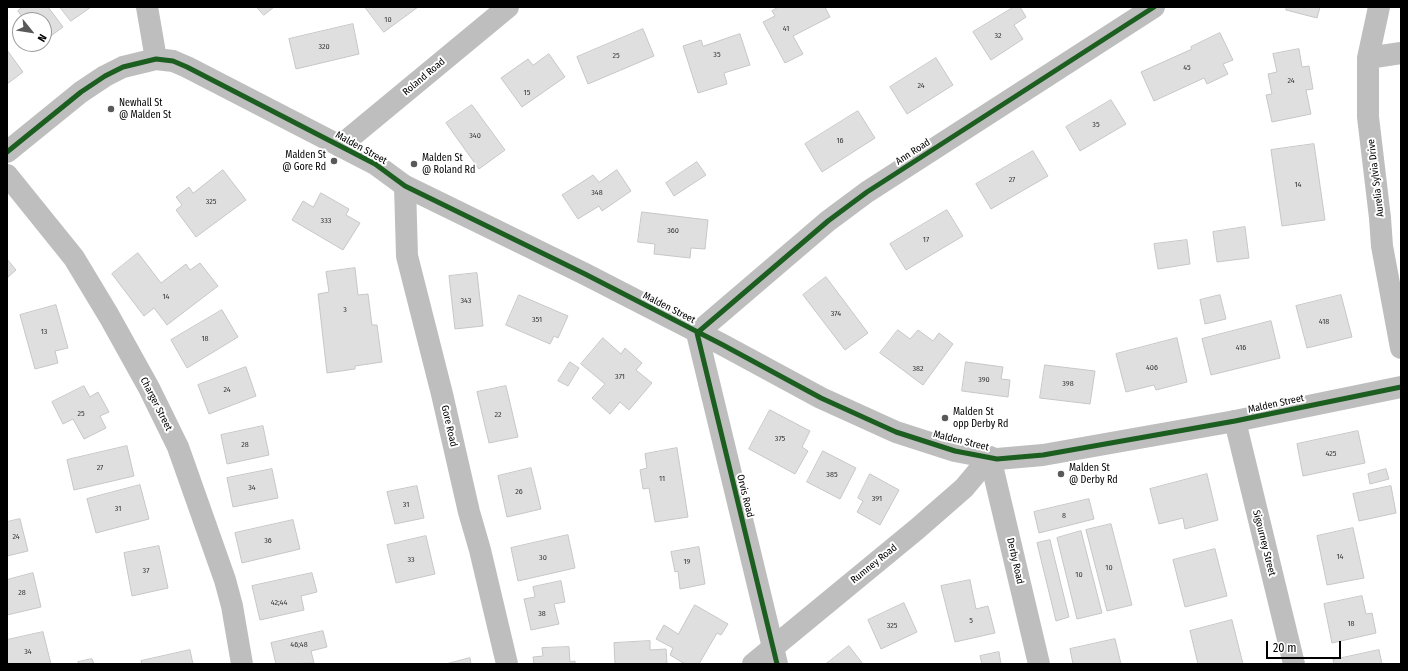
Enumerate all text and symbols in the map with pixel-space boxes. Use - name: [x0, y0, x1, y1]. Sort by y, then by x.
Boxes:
- north arrow: [12, 12, 52, 52]
- house number: 10: [384, 15, 392, 25]
- house number: 41: [783, 24, 789, 34]
- house number: 32: [994, 31, 1002, 41]
- text: N: [35, 32, 49, 44]
- house number: 320: [318, 42, 330, 52]
- house number: 35: [713, 50, 721, 60]
- house number: 25: [612, 51, 620, 61]
- street label: Roland Road: [400, 56, 448, 98]
- house number: 45: [1183, 63, 1191, 73]
- house number: 24: [1287, 76, 1295, 86]
- house number: 24: [917, 81, 925, 91]
- house number: 15: [524, 88, 530, 98]
- place label: Newhall St @ Malden St: [119, 97, 171, 120]
- marker: Newhall St @ Malden St: [106, 104, 116, 114]
- house number: 35: [1092, 120, 1100, 130]
- street label: Malden Street: [333, 129, 389, 167]
- house number: 340: [469, 131, 481, 141]
- house number: 16: [836, 136, 844, 146]
- street label: Ann Road: [893, 136, 933, 168]
- street label: Aurelia Sylvia Drive: [1365, 138, 1387, 218]
- place label: Malden St @ Gore Rd: [282, 149, 326, 172]
- place label: Malden St @ Roland Rd: [422, 152, 475, 176]
- marker: Malden St @ Gore Rd: [329, 156, 339, 166]
- marker: Malden St @ Roland Rd: [409, 159, 419, 169]
- house number: 27: [1009, 175, 1015, 185]
- house number: 14: [1295, 180, 1301, 190]
- house number: 348: [591, 188, 603, 198]
- house number: 325: [206, 197, 216, 207]
- house number: 333: [321, 216, 331, 226]
- house number: 360: [667, 226, 679, 236]
- house number: 17: [923, 235, 929, 245]
- street label: Malden Street: [641, 290, 697, 326]
- house number: 14: [163, 292, 169, 302]
- house number: 343: [461, 296, 471, 306]
- house number: 3: [343, 305, 347, 315]
- house number: 374: [831, 309, 841, 319]
- house number: 351: [532, 315, 542, 325]
- house number: 418: [1319, 317, 1329, 327]
- house number: 13: [41, 327, 47, 337]
- house number: 18: [201, 334, 209, 344]
- house number: 416: [1236, 343, 1246, 353]
- house number: 406: [1146, 363, 1158, 373]
- house number: 382: [912, 364, 924, 374]
- house number: 371: [615, 372, 625, 382]
- street label: Charger Street: [137, 375, 175, 433]
- house number: 390: [978, 375, 990, 385]
- house number: 398: [1062, 379, 1074, 389]
- house number: 24: [223, 385, 231, 395]
- street label: Malden Street: [1247, 392, 1305, 416]
- street label: Gore Road: [438, 404, 460, 448]
- place label: Malden St opp Derby Rd: [953, 406, 1008, 430]
- house number: 25: [77, 409, 85, 419]
- house number: 22: [494, 410, 502, 420]
- marker: Malden St opp Derby Rd: [940, 413, 950, 423]
- street label: Malden Street: [932, 428, 990, 454]
- house number: 375: [775, 434, 785, 444]
- house number: 28: [241, 440, 249, 450]
- house number: 425: [1326, 449, 1336, 459]
- place label: Malden St @ Derby Rd: [1069, 462, 1118, 486]
- house number: 27: [97, 463, 103, 473]
- marker: Malden St @ Derby Rd: [1056, 469, 1066, 479]
- house number: 385: [826, 470, 838, 480]
- street label: Orvis Road: [734, 473, 756, 519]
- house number: 11: [659, 474, 665, 484]
- house number: 34: [248, 483, 256, 493]
- house number: 26: [515, 487, 523, 497]
- house number: 391: [872, 494, 882, 504]
- house number: 31: [403, 500, 409, 510]
- house number: 31: [115, 504, 121, 514]
- street label: Sigourney Street: [1250, 509, 1278, 577]
- house number: 8: [1062, 511, 1066, 521]
- house number: 24: [12, 532, 20, 542]
- house number: 36: [264, 536, 272, 546]
- street label: Derby Road: [1004, 537, 1026, 585]
- street label: Rumney Road: [848, 542, 900, 586]
- house number: 14: [1337, 552, 1343, 562]
- house number: 30: [539, 553, 547, 563]
- house number: 33: [407, 555, 415, 565]
- house number: 19: [683, 557, 691, 567]
- house number: 10: [1105, 563, 1113, 573]
- house number: 37: [143, 566, 149, 576]
- house number: 10: [1075, 570, 1083, 580]
- house number: 28: [18, 588, 26, 598]
- house number: 42;44: [271, 598, 287, 608]
- house number: 38: [538, 609, 546, 619]
- house number: 5: [969, 616, 973, 626]
- house number: 18: [1347, 619, 1355, 629]
- house number: 325: [887, 621, 897, 631]
- scale bar: [1268, 633, 1343, 659]
- house number: 46;48: [290, 640, 308, 650]
- text: 20 m: [1273, 641, 1297, 655]
- house number: 34: [24, 647, 32, 657]

